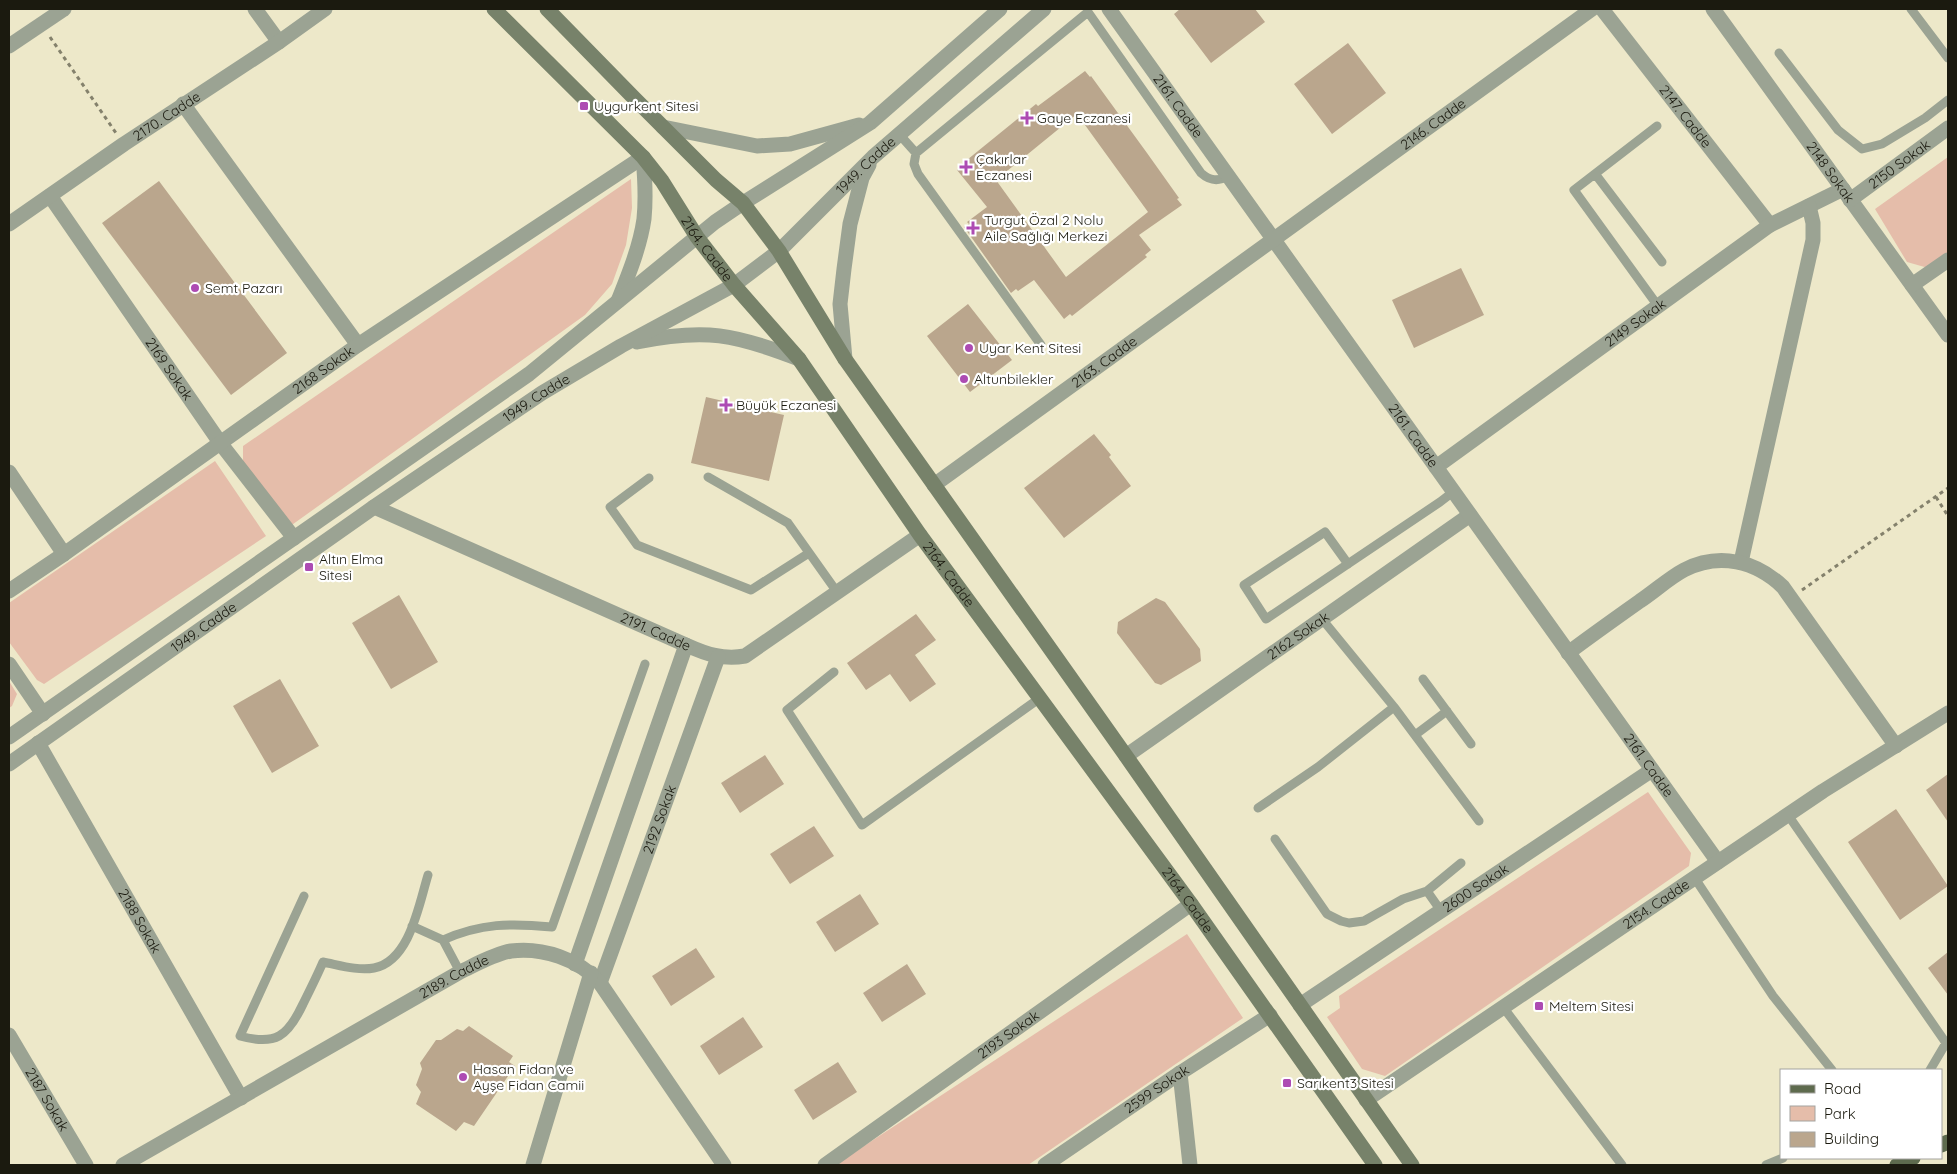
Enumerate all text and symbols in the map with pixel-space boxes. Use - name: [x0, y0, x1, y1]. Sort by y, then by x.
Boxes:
- street label: 2161. Cadde: [1149, 70, 1207, 141]
- street label: 2147. Cadde: [1655, 81, 1716, 152]
- street label: 2170. Cadde: [129, 87, 204, 145]
- street label: 2146. Cadde: [1397, 94, 1469, 154]
- place label: Uygurkent Sitesi: [594, 97, 698, 115]
- marker: Uygurkent Sitesi: [578, 100, 590, 112]
- place label: Gaye Eczanesi: [1037, 109, 1131, 127]
- marker: Gaye Eczanesi: [1021, 112, 1033, 124]
- street label: 1949. Cadde: [832, 132, 899, 198]
- street label: 2150 Sokak: [1865, 135, 1934, 193]
- street label: 2148 Sokak: [1802, 138, 1859, 206]
- place label: Çakırlar Eczanesi: [976, 150, 1032, 184]
- marker: Çakırlar Eczanesi: [960, 161, 972, 173]
- place label: Turgut Özal 2 Nolu Aile Sağlığı Merkezi: [984, 211, 1107, 245]
- street label: 2164. Cadde: [677, 213, 737, 285]
- marker: Turgut Özal 2 Nolu Aile Sağlığı Merkezi: [966, 221, 980, 235]
- place label: Semt Pazarı: [205, 279, 282, 297]
- marker: Semt Pazarı: [189, 282, 201, 294]
- street label: 2149 Sokak: [1601, 294, 1669, 351]
- street label: 2163. Cadde: [1068, 332, 1141, 392]
- street label: 2169 Sokak: [141, 334, 197, 404]
- place label: Uyar Kent Sitesi: [979, 339, 1081, 357]
- street label: 2168 Sokak: [289, 342, 357, 398]
- marker: Uyar Kent Sitesi: [963, 342, 975, 354]
- street label: 1949. Cadde: [499, 370, 573, 426]
- place label: Altunbilekler: [974, 370, 1054, 388]
- marker: Altunbilekler: [958, 373, 970, 385]
- place label: Büyük Eczanesi: [736, 396, 836, 414]
- marker: Büyük Eczanesi: [720, 399, 732, 411]
- street label: 2161. Cadde: [1385, 400, 1442, 471]
- street label: 2164. Cadde: [919, 538, 979, 611]
- place label: Altın Elma Sitesi: [319, 550, 383, 584]
- marker: Altın Elma Sitesi: [303, 561, 315, 573]
- street label: 1949. Cadde: [167, 598, 240, 656]
- street label: 2191. Cadde: [618, 608, 694, 655]
- street label: 2162 Sokak: [1263, 608, 1333, 663]
- street label: 2161. Cadde: [1620, 730, 1678, 801]
- street label: 2192 Sokak: [638, 782, 680, 856]
- street label: 2600 Sokak: [1439, 859, 1512, 916]
- street label: 2164. Cadde: [1158, 863, 1218, 936]
- street label: 2154. Cadde: [1619, 875, 1693, 933]
- street label: 2188 Sokak: [114, 885, 165, 957]
- street label: 2189. Cadde: [416, 950, 492, 1003]
- place label: Meltem Sitesi: [1549, 997, 1634, 1015]
- marker: Meltem Sitesi: [1533, 1000, 1545, 1012]
- street label: 2193 Sokak: [974, 1006, 1043, 1063]
- place label: Hasan Fidan ve Ayşe Fidan Camii: [473, 1060, 584, 1094]
- street label: 2599 Sokak: [1121, 1061, 1192, 1117]
- street label: 2187 Sokak: [21, 1064, 73, 1135]
- legend: [1780, 1069, 1942, 1159]
- marker: Hasan Fidan ve Ayşe Fidan Camii: [457, 1071, 469, 1083]
- place label: Sarıkent3 Sitesi: [1297, 1074, 1394, 1092]
- marker: Sarıkent3 Sitesi: [1281, 1077, 1293, 1089]
- text: Road: [1824, 1079, 1861, 1098]
- text: Park: [1824, 1104, 1856, 1123]
- text: Building: [1824, 1129, 1879, 1148]

